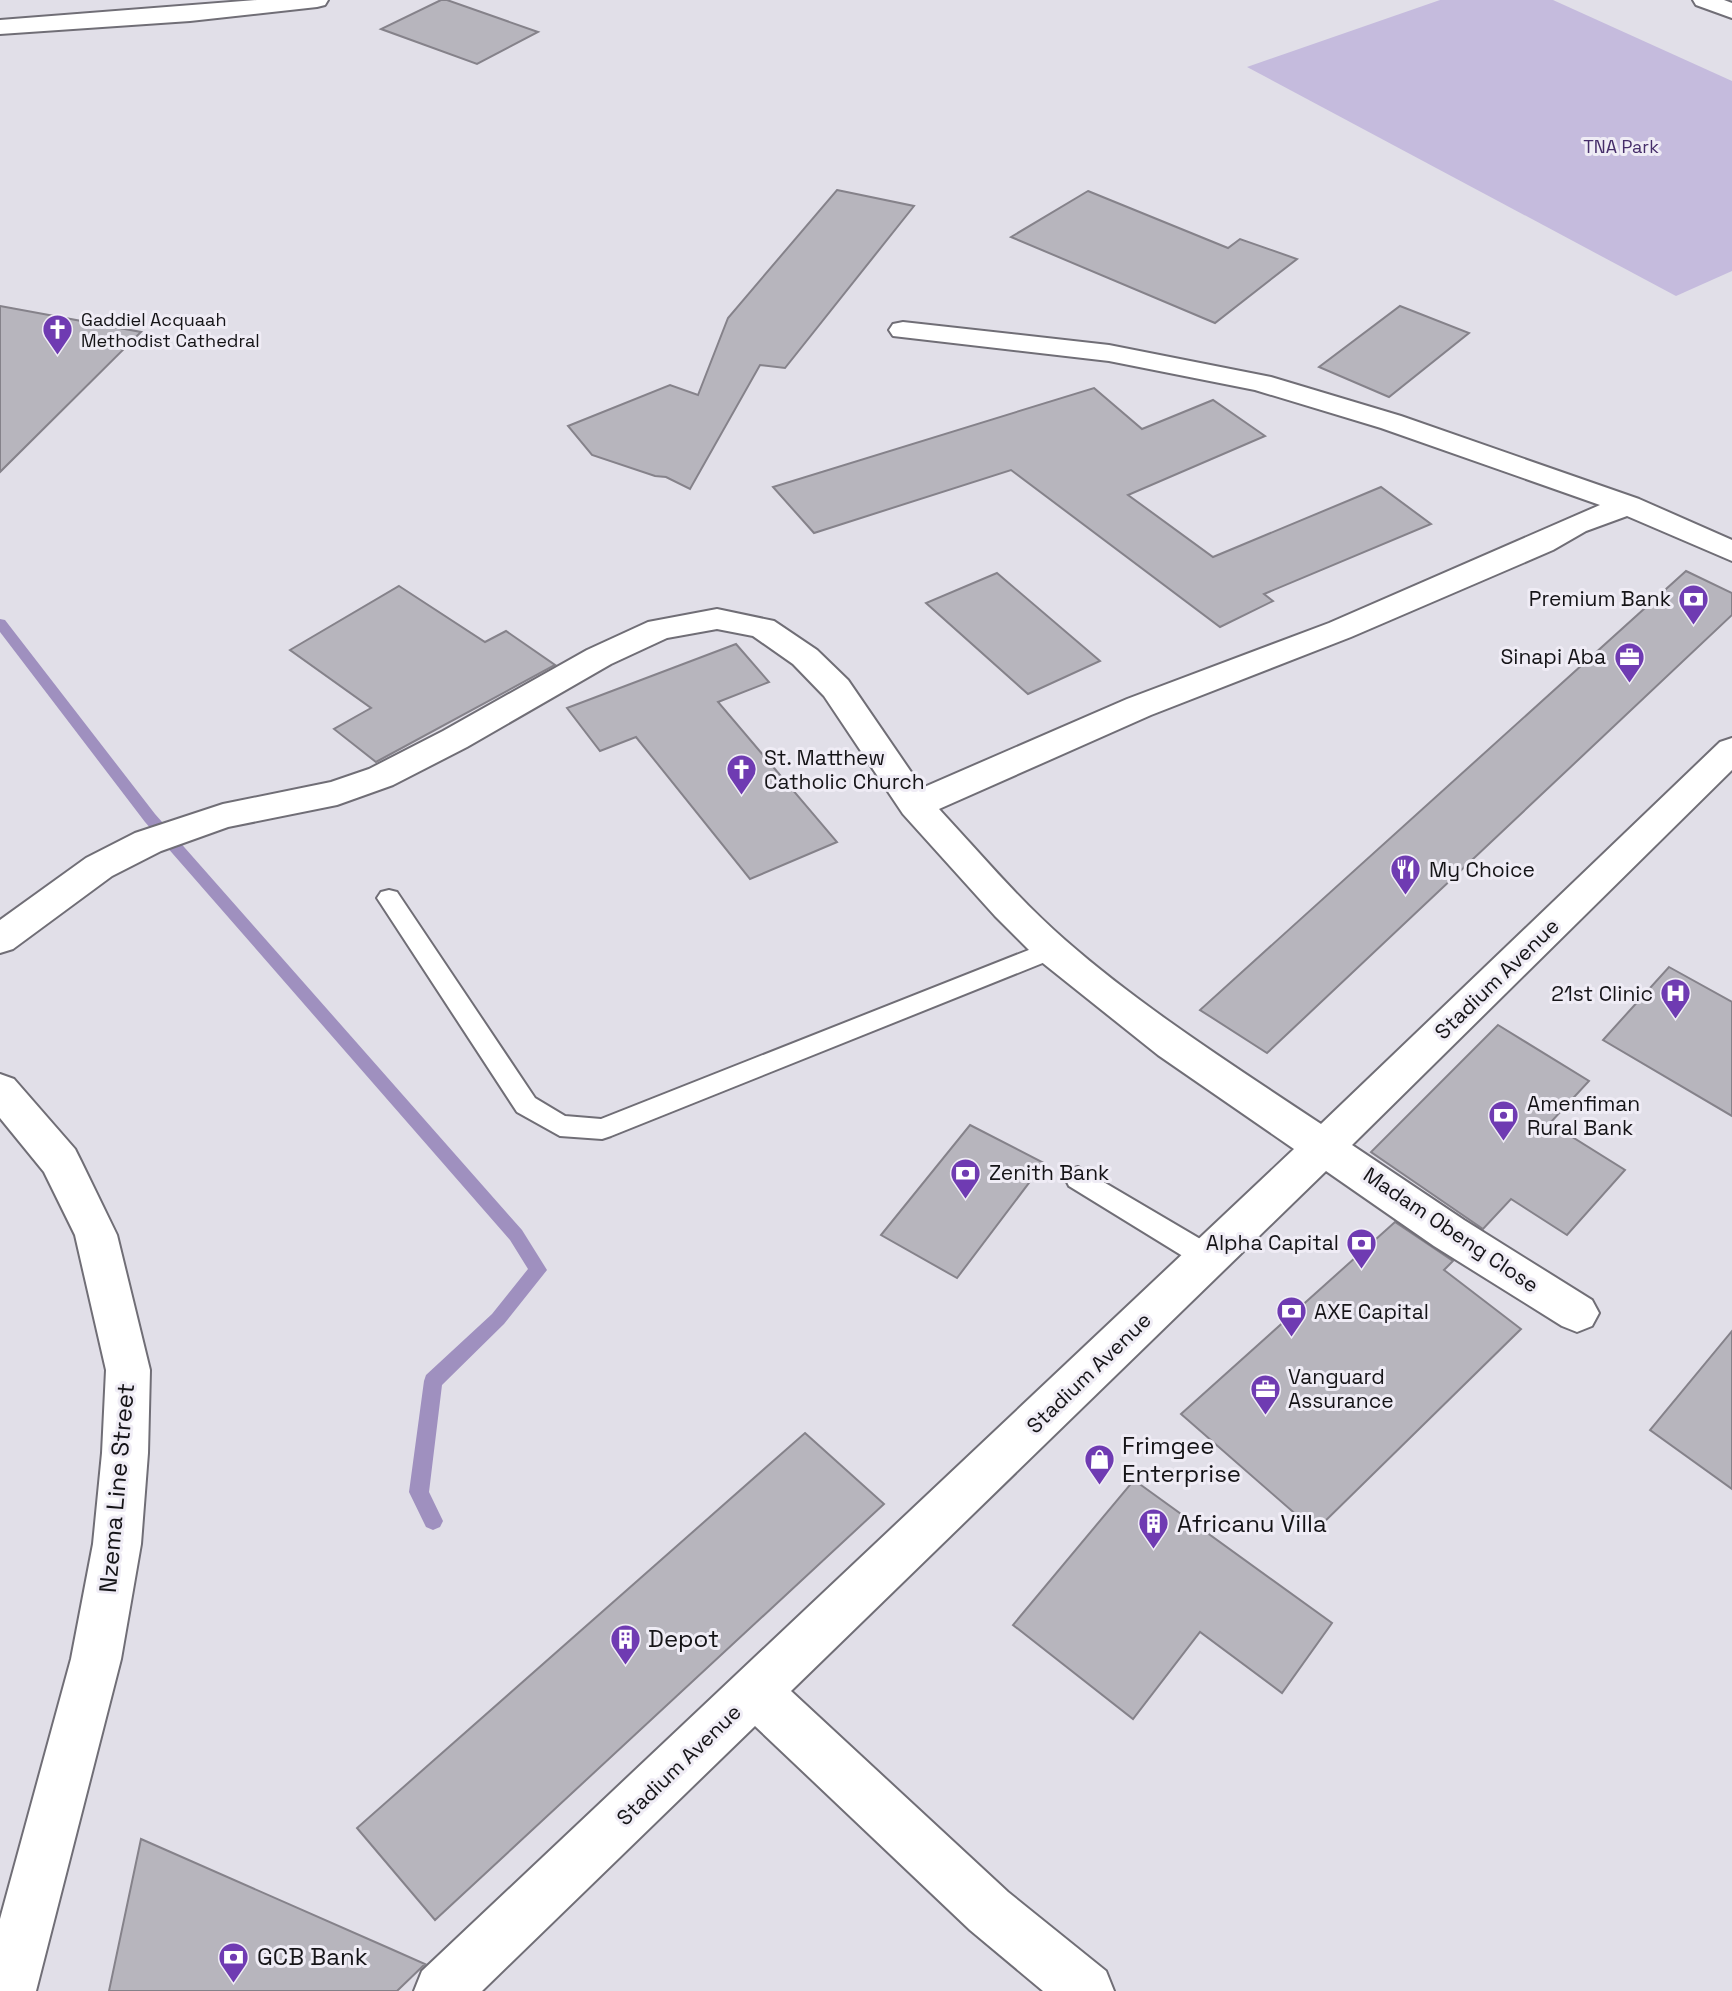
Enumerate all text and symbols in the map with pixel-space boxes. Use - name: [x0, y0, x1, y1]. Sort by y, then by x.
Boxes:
- park label: TNA Park: [1583, 135, 1659, 158]
- place label: Gaddiel Acquaah Methodist Cathedral: [81, 308, 260, 352]
- church icon: Gaddiel Acquaah Methodist Cathedral: [41, 313, 75, 357]
- bank icon: Premium Bank: [1677, 582, 1711, 626]
- place label: Premium Bank: [1529, 585, 1671, 612]
- office icon: Sinapi Aba: [1612, 640, 1646, 684]
- place label: Sinapi Aba: [1500, 643, 1606, 670]
- place label: St. Matthew Catholic Church: [764, 744, 925, 795]
- church icon: St. Matthew Catholic Church: [724, 753, 758, 797]
- restaurant icon: My Choice: [1389, 853, 1423, 897]
- place label: My Choice: [1429, 856, 1535, 883]
- street label: Stadium Avenue: [1429, 912, 1565, 1045]
- hospital icon: 21st Clinic: [1659, 977, 1693, 1021]
- place label: 21st Clinic: [1551, 980, 1653, 1007]
- place label: Amenfiman Rural Bank: [1527, 1090, 1640, 1141]
- bank icon: Amenfiman Rural Bank: [1487, 1099, 1521, 1143]
- bank icon: Zenith Bank: [949, 1156, 983, 1200]
- place label: Zenith Bank: [989, 1159, 1109, 1186]
- street label: Madam Obeng Close: [1358, 1161, 1544, 1298]
- bank icon: Alpha Capital: [1345, 1226, 1379, 1270]
- place label: Alpha Capital: [1206, 1229, 1339, 1256]
- bank icon: AXE Capital: [1274, 1295, 1308, 1339]
- place label: AXE Capital: [1314, 1298, 1429, 1325]
- street label: Stadium Avenue: [1021, 1306, 1157, 1439]
- place label: Vanguard Assurance: [1288, 1363, 1394, 1414]
- office icon: Vanguard Assurance: [1248, 1372, 1282, 1416]
- street label: Nzema Line Street: [92, 1382, 141, 1594]
- place label: Frimgee Enterprise: [1122, 1430, 1241, 1489]
- shop icon: Frimgee Enterprise: [1082, 1443, 1116, 1487]
- building icon: Africanu Villa: [1137, 1507, 1171, 1551]
- place label: Africanu Villa: [1177, 1508, 1327, 1539]
- building icon: Depot: [608, 1622, 642, 1666]
- place label: Depot: [648, 1623, 719, 1654]
- street label: Stadium Avenue: [611, 1698, 747, 1831]
- bank icon: GCB Bank: [217, 1940, 251, 1984]
- place label: GCB Bank: [257, 1941, 368, 1972]

